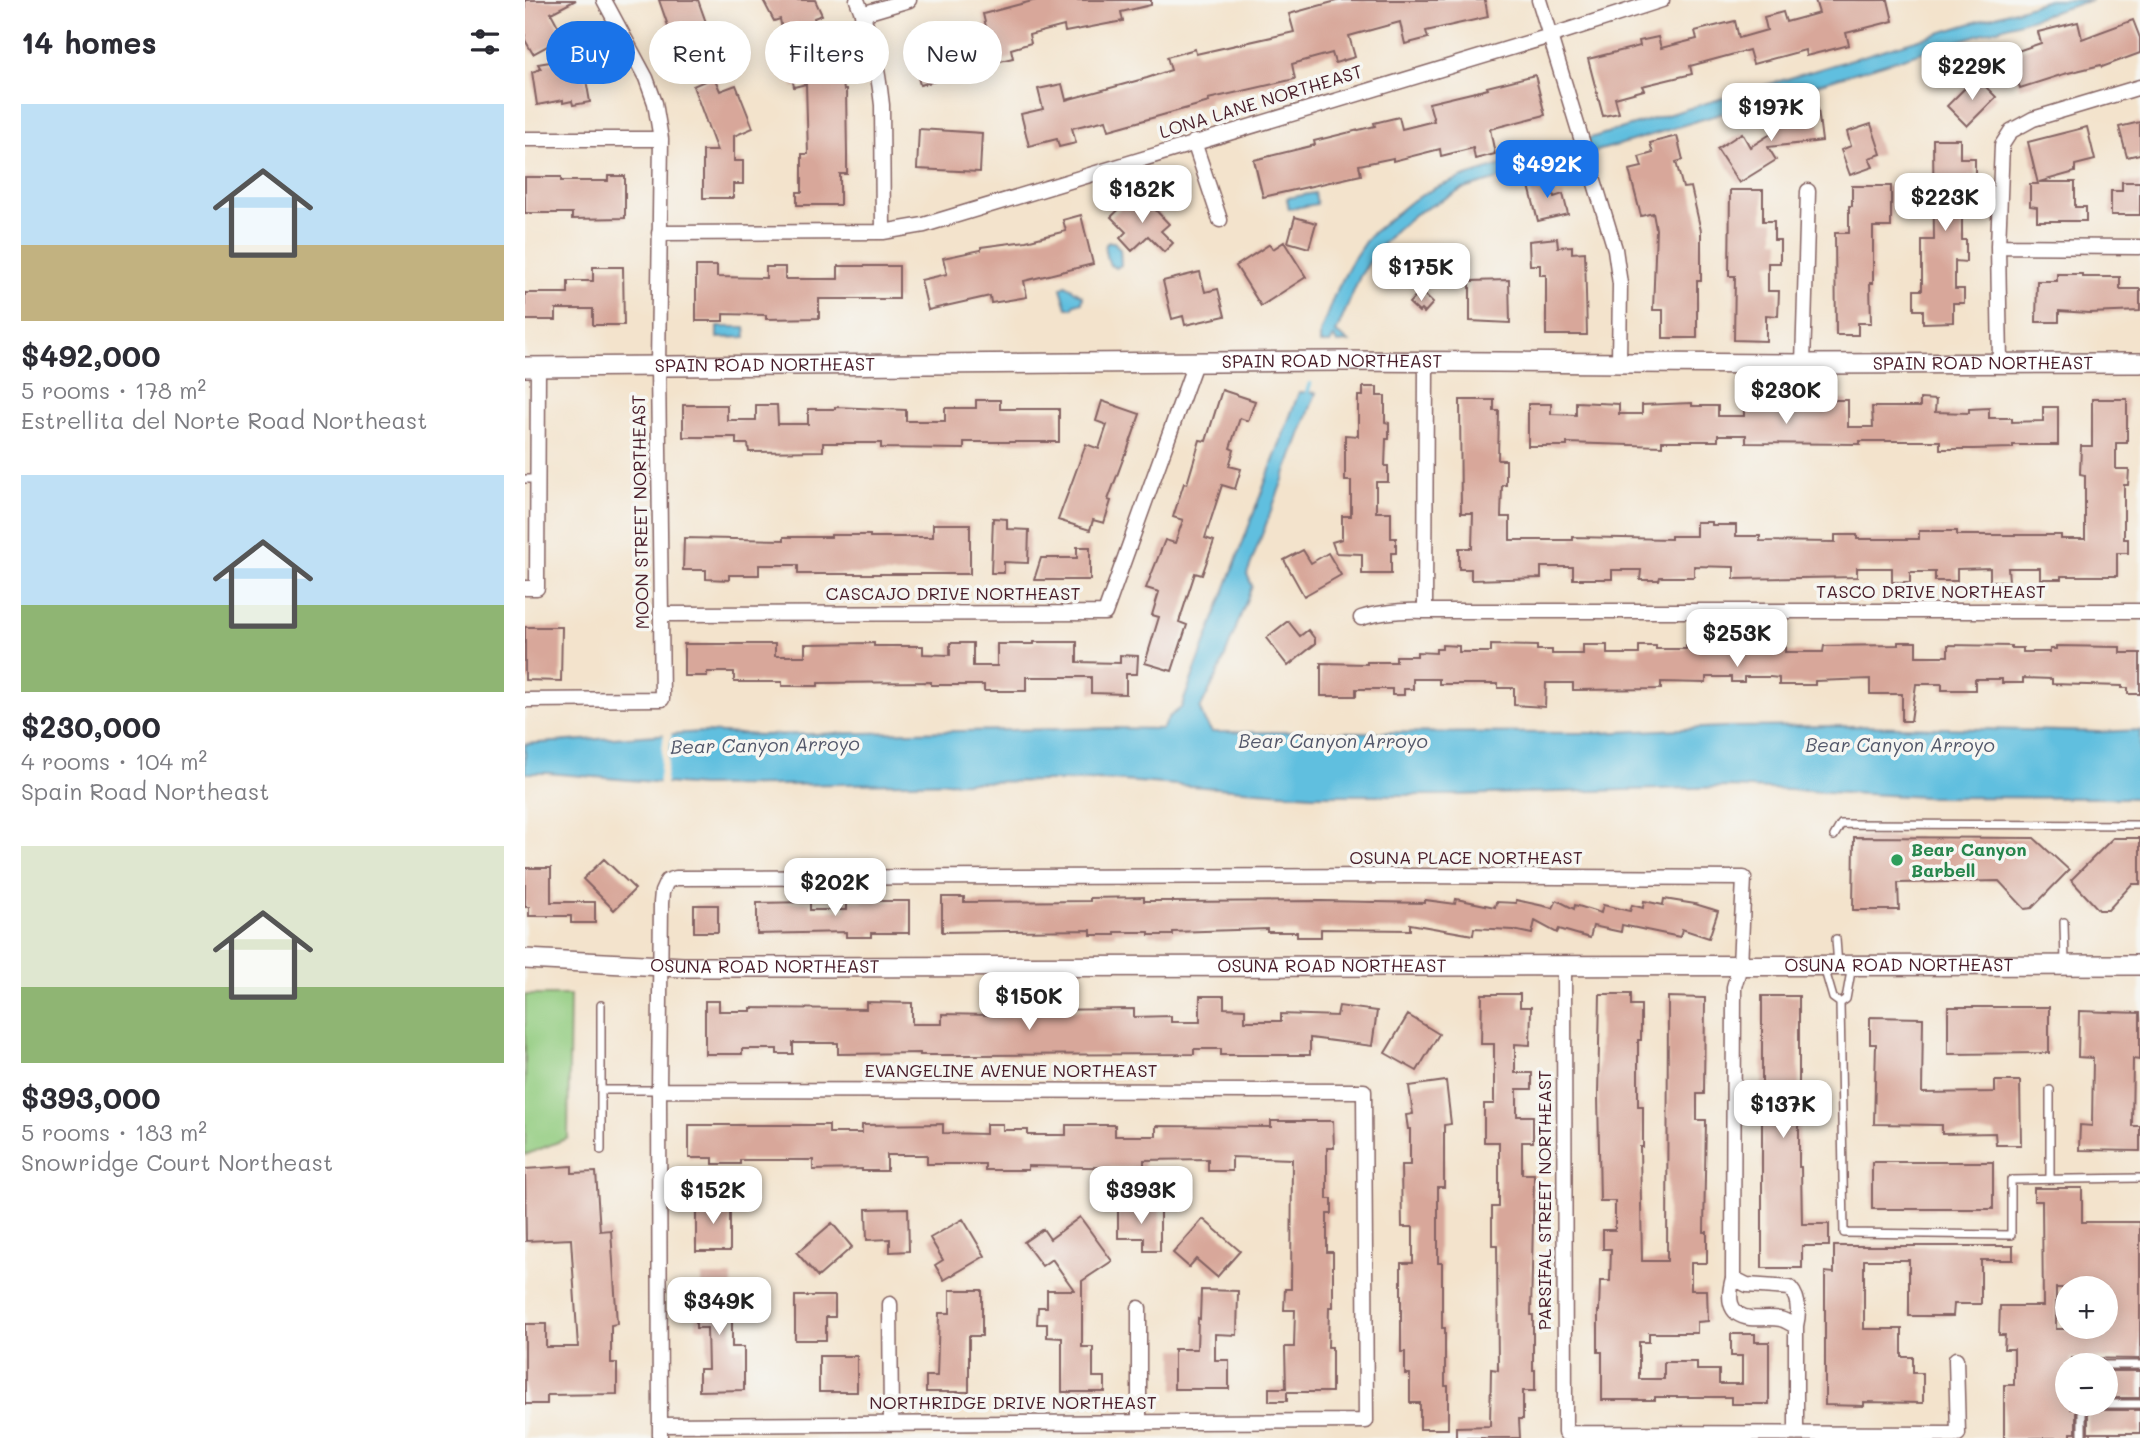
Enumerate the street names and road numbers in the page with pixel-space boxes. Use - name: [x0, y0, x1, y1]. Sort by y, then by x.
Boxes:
- street label: LONA LANE NORTHEAST: [1156, 59, 1365, 143]
- street label: SPAIN ROAD NORTHEAST: [1222, 348, 1442, 373]
- street label: SPAIN ROAD NORTHEAST: [1873, 350, 2093, 375]
- street label: SPAIN ROAD NORTHEAST: [655, 351, 875, 377]
- street label: MOON STREET NORTHEAST: [626, 394, 654, 630]
- street label: TASCO DRIVE NORTHEAST: [1816, 579, 2046, 603]
- street label: CASCAJO DRIVE NORTHEAST: [826, 581, 1080, 605]
- street label: OSUNA PLACE NORTHEAST: [1349, 845, 1583, 869]
- street label: OSUNA ROAD NORTHEAST: [650, 952, 879, 978]
- street label: OSUNA ROAD NORTHEAST: [1784, 952, 2013, 976]
- street label: OSUNA ROAD NORTHEAST: [1217, 953, 1446, 977]
- street label: EVANGELINE AVENUE NORTHEAST: [864, 1058, 1158, 1082]
- street label: PARSIFAL STREET NORTHEAST: [1532, 1070, 1556, 1330]
- street label: NORTHRIDGE DRIVE NORTHEAST: [869, 1390, 1157, 1414]

